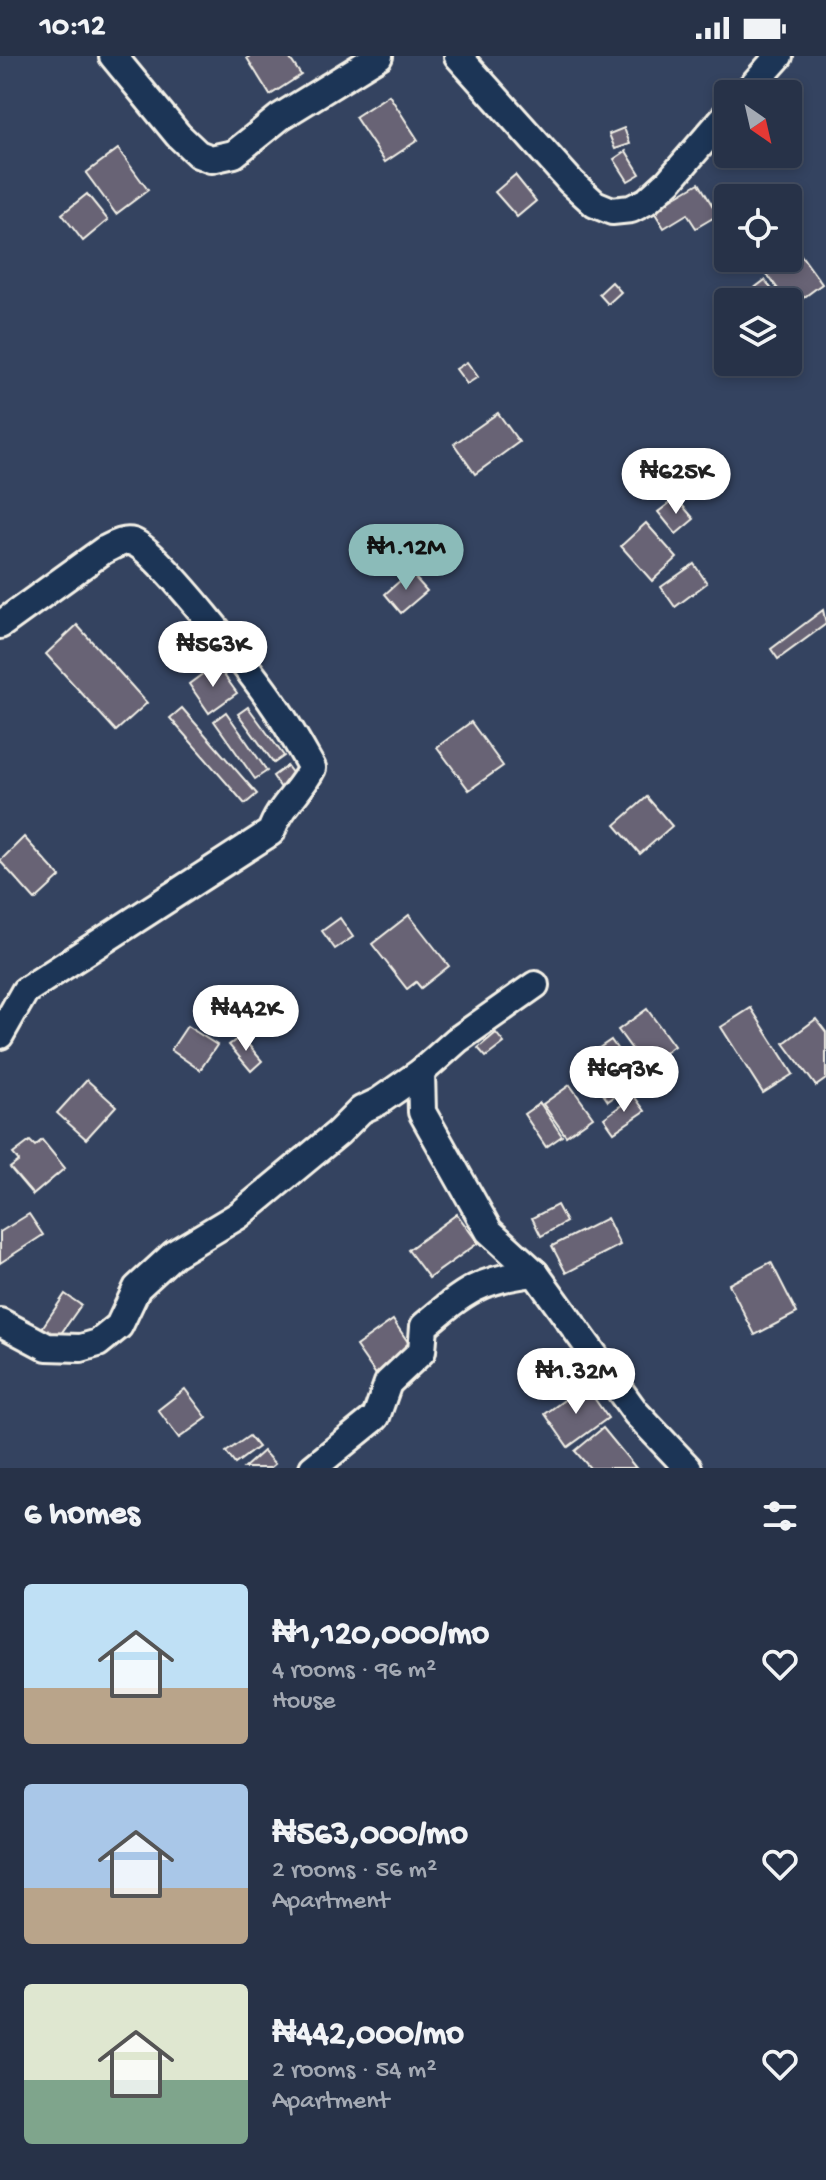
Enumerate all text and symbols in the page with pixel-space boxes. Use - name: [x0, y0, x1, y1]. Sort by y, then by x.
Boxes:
- text: 10:12: [40, 11, 105, 46]
- north arrow: [714, 80, 802, 168]
- map controls: [714, 80, 802, 376]
- button: locate: [714, 184, 802, 272]
- button: layers: [714, 288, 802, 376]
- pin: ₦625K: [620, 448, 732, 516]
- text: ₦625K: [640, 458, 712, 489]
- pin: ₦1.12M: [341, 524, 471, 592]
- text: ₦1.12M: [367, 534, 445, 565]
- pin: ₦563K: [157, 621, 269, 689]
- text: ₦563K: [176, 631, 250, 662]
- pin: ₦442K: [190, 985, 302, 1053]
- text: ₦442K: [211, 995, 281, 1026]
- pin: ₦693K: [568, 1046, 680, 1114]
- text: ₦693K: [588, 1056, 660, 1087]
- pin: ₦1.32M: [511, 1348, 641, 1416]
- text: ₦1.32M: [535, 1358, 617, 1389]
- icon: filters: [758, 1494, 802, 1538]
- text: 6 homes: [24, 1496, 139, 1536]
- icon: home: [88, 1616, 184, 1712]
- text: ₦1,120,000/mo: [272, 1616, 489, 1656]
- icon: heart: [758, 1642, 802, 1686]
- text: 4 rooms · 96 m²: [272, 1656, 436, 1687]
- text: House: [272, 1687, 336, 1718]
- icon: home: [88, 1816, 184, 1912]
- text: ₦563,000/mo: [272, 1816, 468, 1856]
- icon: heart: [758, 1842, 802, 1886]
- text: 2 rooms · 56 m²: [272, 1856, 437, 1887]
- text: Apartment: [272, 1887, 389, 1918]
- icon: home: [88, 2016, 184, 2112]
- text: ₦442,000/mo: [272, 2016, 464, 2056]
- icon: heart: [758, 2042, 802, 2086]
- text: 2 rooms · 54 m²: [272, 2056, 437, 2087]
- text: Apartment: [272, 2087, 389, 2118]

